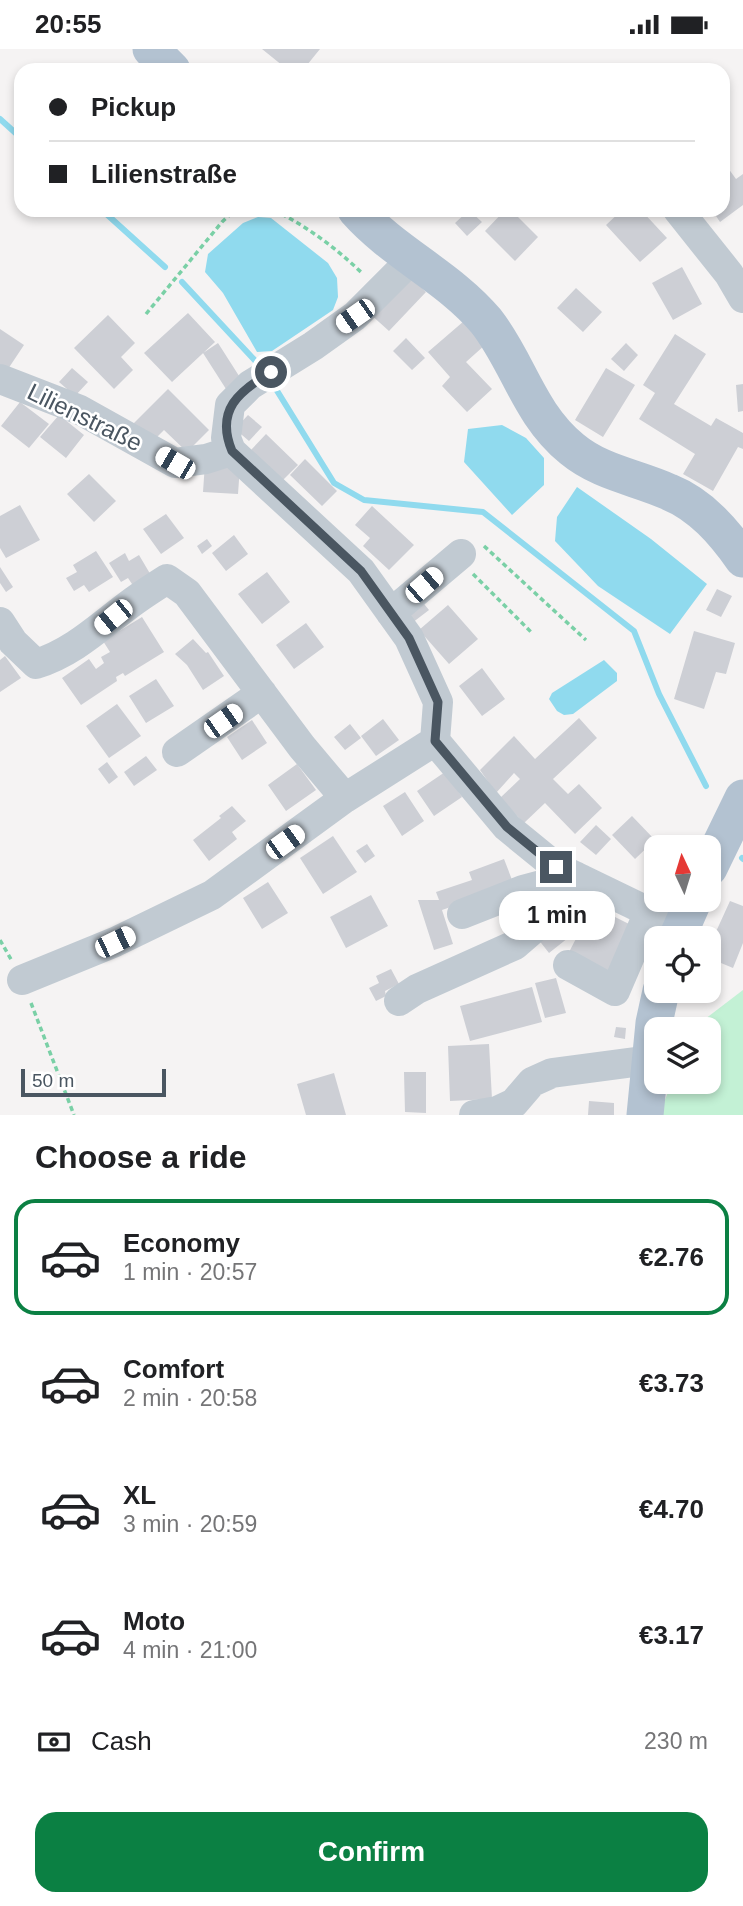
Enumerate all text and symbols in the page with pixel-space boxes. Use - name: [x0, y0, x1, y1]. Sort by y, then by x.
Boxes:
- text: 20:55: [35, 9, 102, 39]
- text: Pickup: [91, 92, 176, 122]
- text: Lilienstraße: [91, 159, 237, 189]
- car: [332, 295, 379, 337]
- route start: [255, 356, 287, 388]
- street label: Lilienstraße: [23, 378, 147, 456]
- car: [152, 443, 199, 483]
- car: [402, 563, 447, 607]
- car: [91, 596, 136, 638]
- car: [200, 700, 247, 742]
- car: [262, 821, 309, 863]
- north arrow: [644, 835, 721, 912]
- map controls: [644, 835, 721, 1094]
- route end: [540, 851, 572, 883]
- callout: 1 min: [498, 891, 614, 941]
- text: 1 min: [527, 902, 587, 928]
- car: [92, 923, 139, 961]
- button: locate: [644, 926, 721, 1003]
- button: layers: [644, 1017, 721, 1094]
- scale bar: [21, 1066, 166, 1098]
- text: 50 m: [32, 1070, 74, 1091]
- text: Choose a ride: [35, 1139, 247, 1175]
- icon: car: [39, 1226, 102, 1289]
- text: Economy: [123, 1228, 240, 1258]
- text: €2.76: [639, 1242, 704, 1272]
- text: 1 min · 20:57: [123, 1259, 257, 1285]
- icon: car: [39, 1352, 102, 1415]
- text: Comfort: [123, 1354, 224, 1384]
- text: €3.73: [639, 1368, 704, 1398]
- text: 2 min · 20:58: [123, 1385, 257, 1411]
- icon: car: [39, 1478, 102, 1541]
- text: XL: [123, 1480, 156, 1510]
- text: €4.70: [639, 1494, 704, 1524]
- text: 3 min · 20:59: [123, 1511, 257, 1537]
- icon: car: [39, 1604, 102, 1667]
- text: Moto: [123, 1606, 185, 1636]
- text: €3.17: [639, 1620, 704, 1650]
- text: 4 min · 21:00: [123, 1637, 257, 1663]
- icon: cash: [35, 1723, 73, 1761]
- text: Cash: [91, 1726, 152, 1756]
- text: 230 m: [644, 1728, 708, 1754]
- button: Confirm: [35, 1812, 708, 1892]

